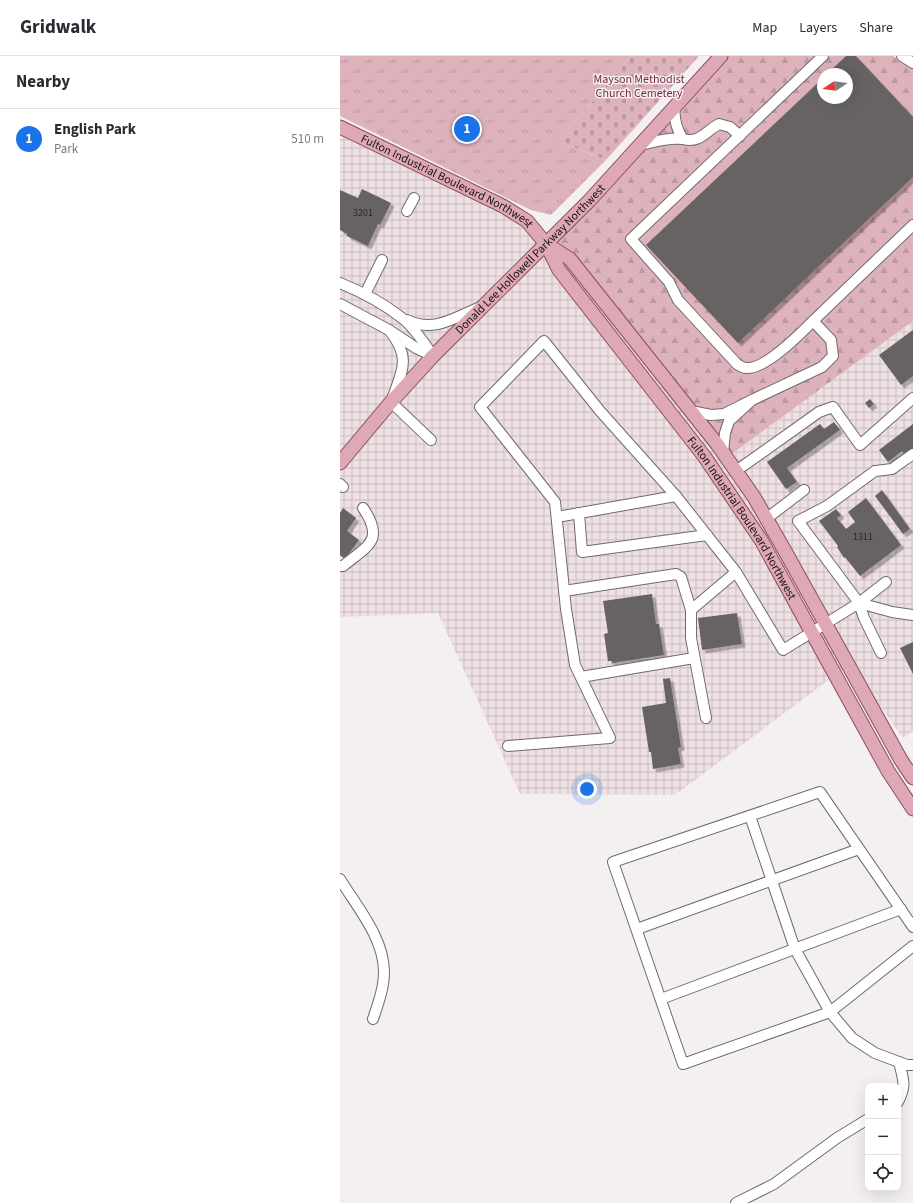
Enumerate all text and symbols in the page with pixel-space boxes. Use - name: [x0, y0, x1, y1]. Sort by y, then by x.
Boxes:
- text: Gridwalk: [20, 14, 96, 41]
- text: Map: [752, 18, 777, 38]
- text: Layers: [799, 18, 837, 38]
- text: Share: [859, 18, 893, 38]
- north arrow: [817, 68, 853, 104]
- text: Nearby: [16, 70, 70, 94]
- park label: Mayson Methodist Church Cemetery: [594, 71, 684, 102]
- pin: 1: [454, 114, 480, 144]
- text: English Park: [54, 119, 136, 140]
- text: 1: [26, 130, 32, 148]
- text: 510 m: [291, 130, 324, 148]
- street label: Fulton Industrial Boulevard Northwest: [358, 130, 538, 231]
- text: Park: [54, 140, 78, 158]
- street label: Donald Lee Hollowell Parkway Northwest: [451, 180, 609, 338]
- house number: 3201: [353, 206, 373, 220]
- street label: Fulton Industrial Boulevard Northwest: [683, 433, 801, 603]
- house number: 1311: [853, 530, 873, 544]
- your location: [577, 779, 597, 799]
- map controls: [865, 1083, 901, 1191]
- button: +: [865, 1083, 901, 1119]
- button: −: [865, 1119, 901, 1155]
- button: locate: [865, 1155, 901, 1191]

